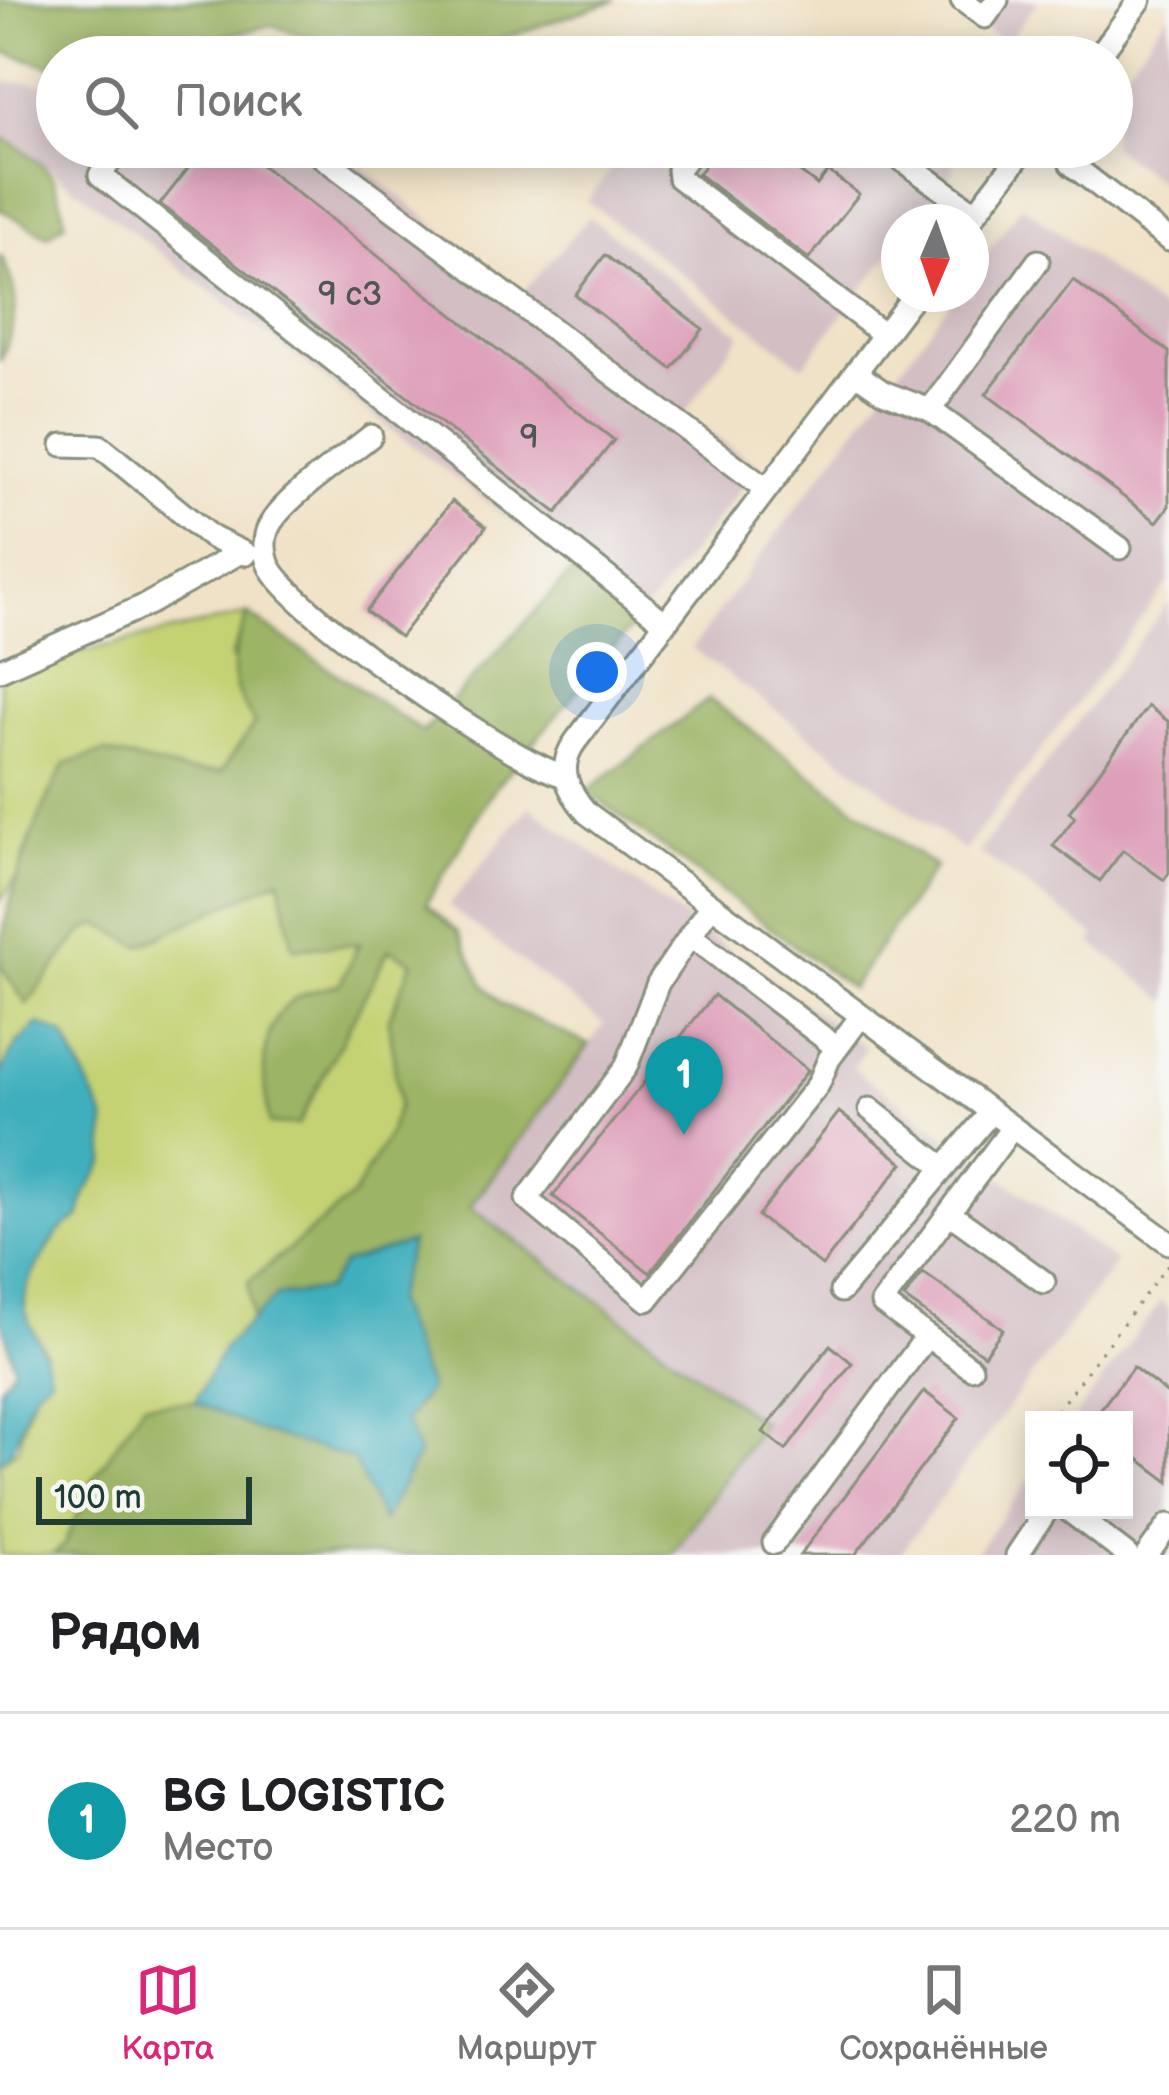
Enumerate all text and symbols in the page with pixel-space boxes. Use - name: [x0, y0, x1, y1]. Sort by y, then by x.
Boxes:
- search box: [36, 36, 1133, 168]
- icon: search: [78, 69, 144, 135]
- text: Поиск: [174, 75, 302, 130]
- north arrow: [881, 204, 989, 312]
- house number: 9 с3: [318, 275, 382, 315]
- house number: 9: [519, 418, 539, 458]
- your location: [567, 642, 627, 702]
- pin: 1: [645, 1036, 723, 1135]
- map controls: [1025, 1411, 1133, 1519]
- button: locate: [1025, 1411, 1133, 1519]
- scale bar: [36, 1471, 252, 1524]
- text: 100 m: [54, 1478, 142, 1518]
- text: Рядом: [48, 1603, 202, 1664]
- text: BG LOGISTIC: [162, 1770, 445, 1825]
- text: 1: [79, 1797, 95, 1844]
- text: 220 m: [1009, 1797, 1121, 1844]
- text: Место: [162, 1825, 273, 1872]
- tab: Карта: [121, 1957, 214, 2069]
- tab: Маршрут: [457, 1957, 597, 2069]
- tab: Сохранённые: [839, 1957, 1048, 2069]

